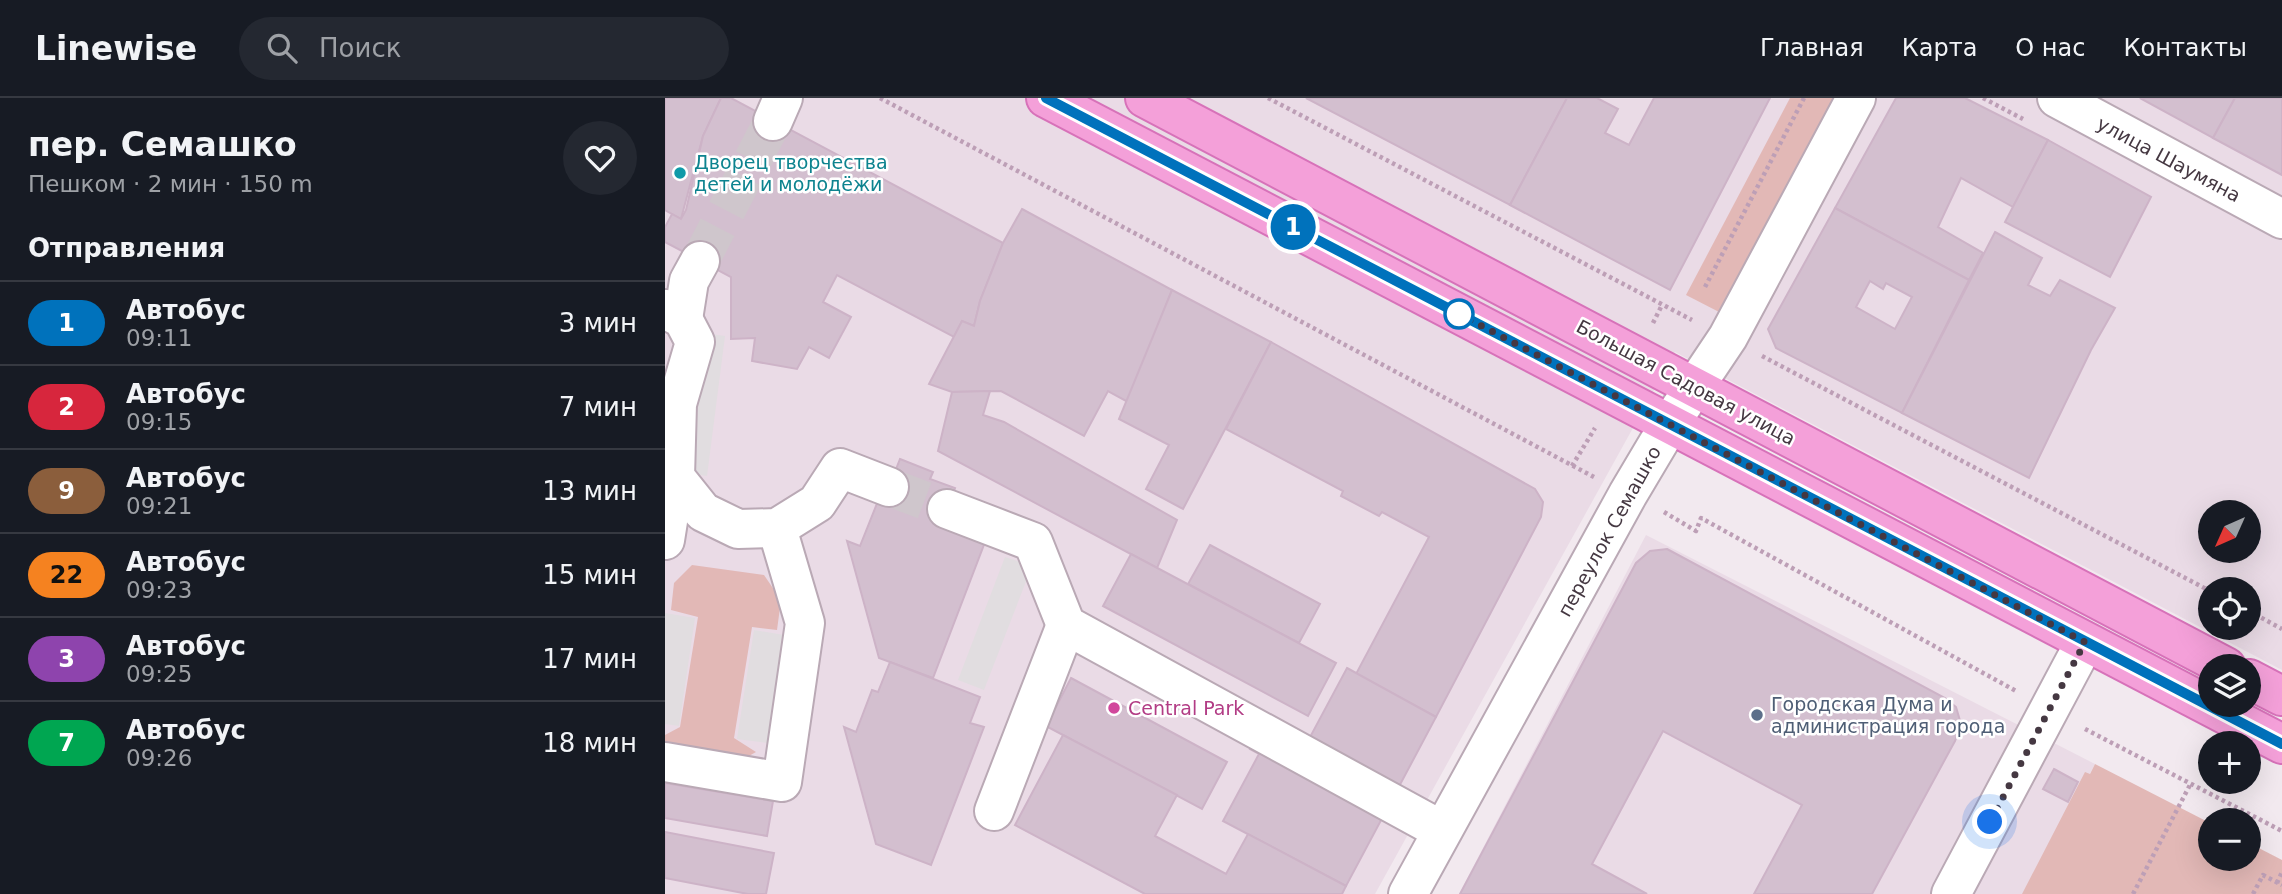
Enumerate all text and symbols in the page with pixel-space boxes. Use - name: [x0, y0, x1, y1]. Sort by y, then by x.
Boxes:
- search box: [239, 17, 729, 80]
- text: Linewise: [35, 29, 197, 68]
- icon: search: [263, 29, 301, 67]
- text: Поиск: [319, 33, 401, 63]
- text: Главная: [1760, 34, 1864, 62]
- text: Карта: [1902, 34, 1977, 62]
- text: О нас: [2015, 34, 2085, 62]
- text: Контакты: [2123, 34, 2247, 62]
- street label: улица Шаумяна: [2093, 112, 2245, 206]
- button: heart: [563, 121, 637, 195]
- text: пер. Семашко: [28, 125, 297, 164]
- place label: Дворец творчества детей и молодёжи: [694, 151, 888, 195]
- marker: Дворец творчества детей и молодёжи: [672, 165, 688, 181]
- text: Пешком · 2 мин · 150 m: [28, 171, 313, 197]
- line badge: 1: [1270, 204, 1316, 250]
- text: 1: [1285, 213, 1301, 241]
- text: Отправления: [28, 233, 225, 263]
- text: Автобус: [126, 295, 246, 325]
- unlabelled marker: [1444, 299, 1474, 329]
- text: 3 мин: [559, 308, 637, 338]
- text: 1: [58, 309, 75, 337]
- street label: Большая Садовая улица: [1573, 315, 1799, 449]
- text: 09:11: [126, 325, 192, 351]
- text: Автобус: [126, 379, 246, 409]
- text: 7 мин: [559, 392, 637, 422]
- text: 2: [58, 393, 75, 421]
- text: 09:15: [126, 409, 192, 435]
- street label: переулок Семашко: [1553, 442, 1665, 620]
- text: Автобус: [126, 463, 246, 493]
- text: 13 мин: [542, 476, 637, 506]
- text: 9: [58, 477, 75, 505]
- text: 09:21: [126, 493, 192, 519]
- north arrow: [2198, 500, 2261, 564]
- map controls: [2198, 500, 2261, 871]
- text: Автобус: [126, 547, 246, 577]
- text: 15 мин: [542, 560, 637, 590]
- text: 22: [50, 561, 83, 589]
- text: 09:23: [126, 577, 192, 603]
- button: locate: [2198, 577, 2261, 640]
- text: Автобус: [126, 631, 246, 661]
- text: 17 мин: [542, 644, 637, 674]
- text: 3: [58, 645, 75, 673]
- button: layers: [2198, 654, 2261, 717]
- text: 09:25: [126, 661, 192, 687]
- place label: Городская Дума и администрация города: [1771, 693, 2005, 737]
- place label: Central Park: [1128, 697, 1244, 719]
- marker: Central Park: [1106, 700, 1122, 716]
- marker: Городская Дума и администрация города: [1749, 707, 1765, 723]
- text: Автобус: [126, 715, 246, 745]
- text: 18 мин: [542, 728, 637, 758]
- text: 7: [58, 729, 75, 757]
- button: +: [2198, 731, 2261, 794]
- text: 09:26: [126, 745, 192, 771]
- your location: [1972, 804, 2007, 839]
- button: −: [2198, 808, 2261, 871]

